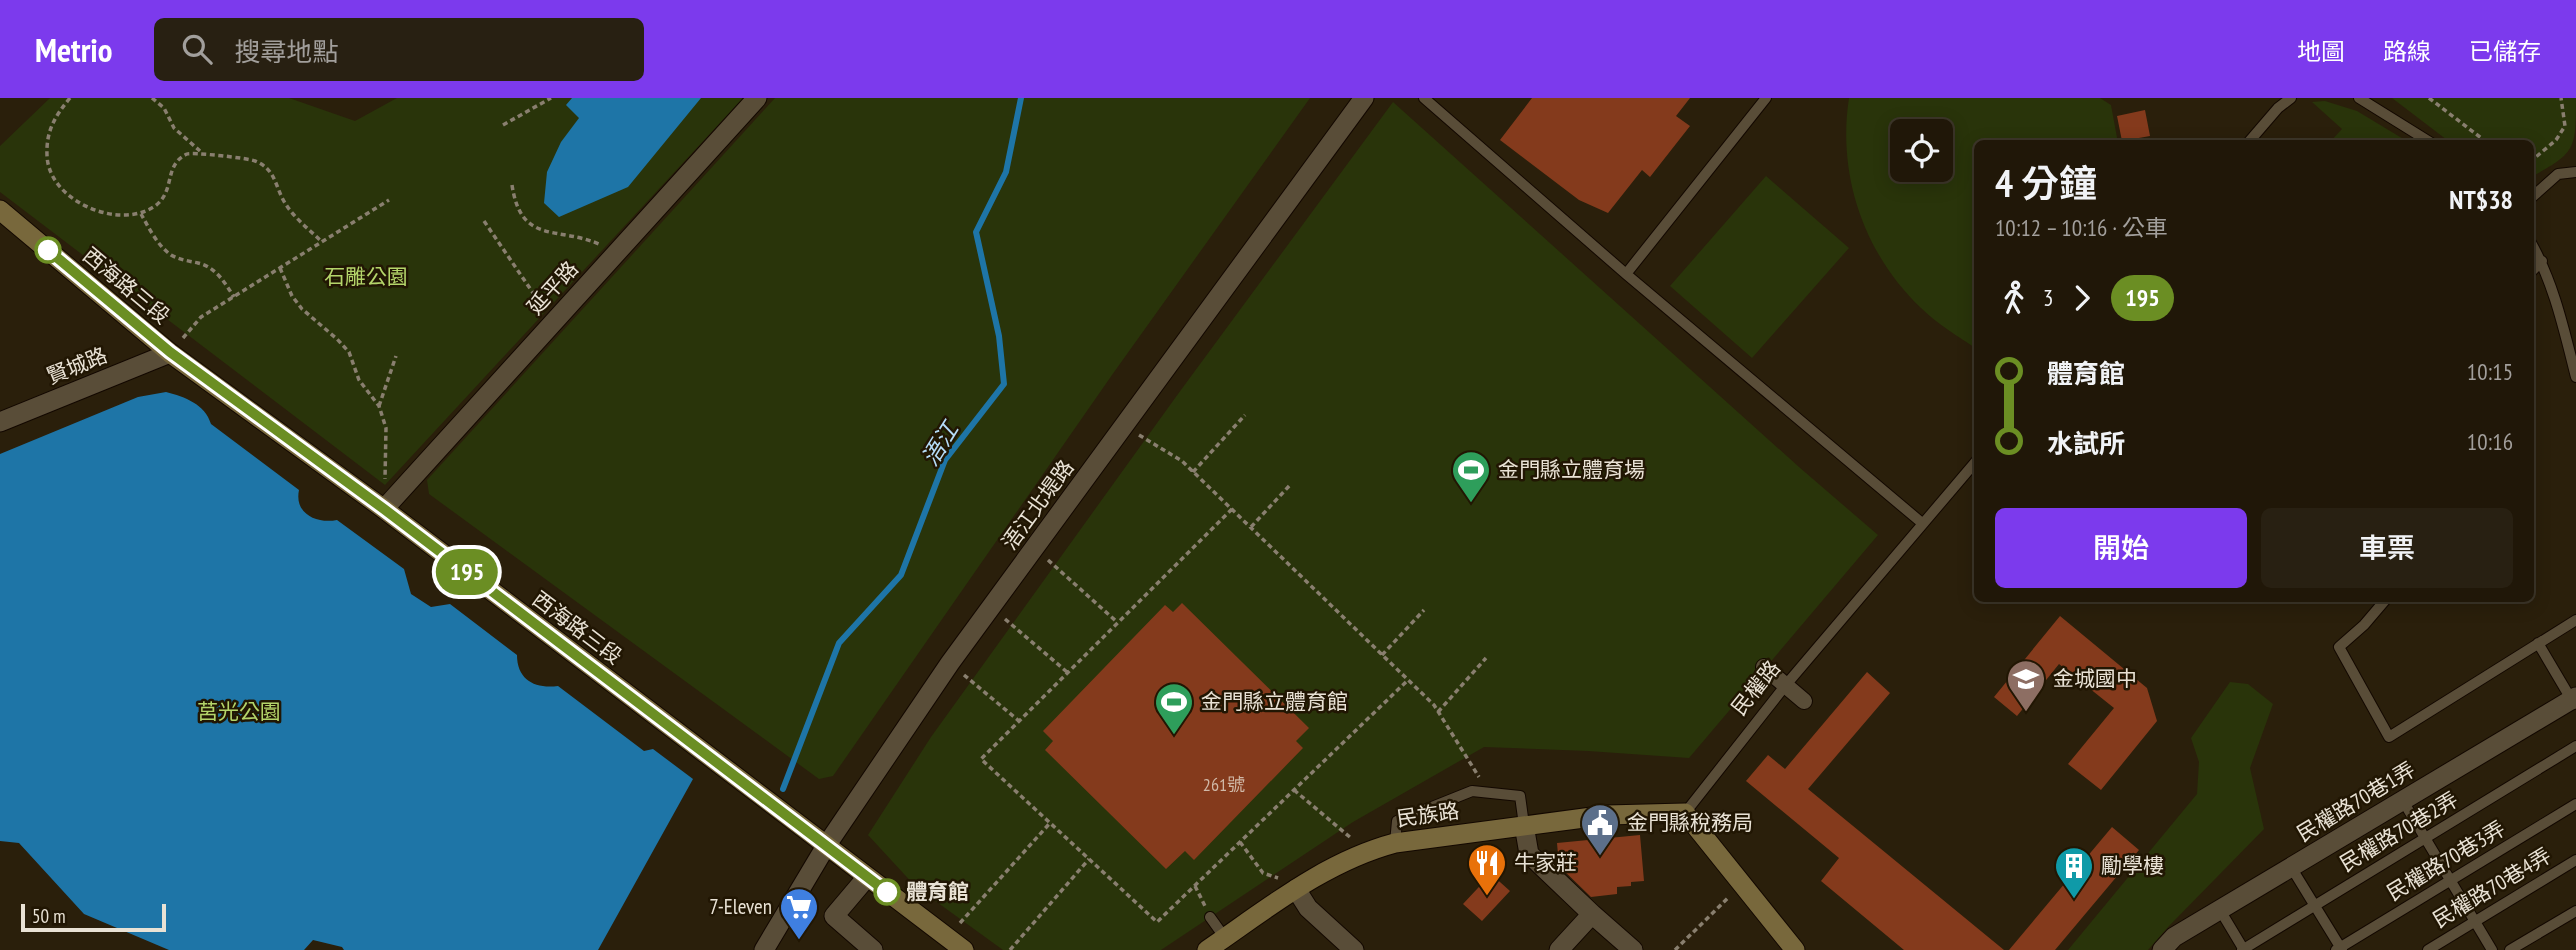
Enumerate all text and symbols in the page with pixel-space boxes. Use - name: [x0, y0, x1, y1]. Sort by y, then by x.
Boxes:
- search box: [154, 18, 644, 81]
- text: Metrio: [35, 28, 112, 71]
- icon: search: [178, 30, 216, 68]
- text: 搜尋地點: [234, 35, 338, 68]
- text: 地圖: [2297, 36, 2345, 67]
- text: 路線: [2383, 36, 2431, 67]
- text: 已儲存: [2469, 36, 2541, 67]
- map controls: [1890, 119, 1953, 182]
- button: locate: [1890, 119, 1953, 182]
- text: 4 分鐘: [1995, 158, 2097, 207]
- text: NT$38: [2449, 183, 2513, 216]
- text: 10:12 – 10:16 · 公車: [1995, 213, 2168, 242]
- unlabelled marker: [35, 237, 61, 263]
- street label: 西海路三段: [77, 242, 175, 330]
- street label: 延平路: [522, 255, 584, 320]
- park label: 石雕公園: [324, 263, 408, 290]
- icon: walk: [1995, 279, 2033, 317]
- icon: forward: [2063, 279, 2101, 317]
- text: 195: [2125, 282, 2160, 313]
- text: 3: [2043, 283, 2053, 312]
- street label: 賢城路: [43, 341, 111, 390]
- text: 體育館: [2047, 357, 2125, 390]
- text: 10:15: [2467, 357, 2513, 386]
- water label: 浯江: [915, 414, 966, 471]
- text: 水試所: [2047, 427, 2125, 460]
- text: 10:16: [2467, 427, 2513, 456]
- sports icon: 金門縣立體育場: [1450, 449, 1492, 504]
- street label: 浯江北堤路: [996, 454, 1079, 555]
- place label: 金門縣立體育場: [1498, 456, 1645, 483]
- button: 開始: [1995, 508, 2247, 588]
- button: 車票: [2261, 508, 2513, 588]
- line badge: 195: [427, 549, 507, 595]
- text: 195: [450, 556, 484, 587]
- street label: 西海路三段: [527, 585, 627, 670]
- street label: 民權路: [1725, 655, 1786, 721]
- school or university icon: 金城國中: [2005, 658, 2047, 713]
- place label: 金城國中: [2053, 665, 2137, 692]
- sports icon: 金門縣立體育館: [1153, 681, 1195, 736]
- place label: 金門縣立體育館: [1201, 688, 1348, 715]
- park label: 莒光公園: [197, 698, 281, 725]
- street label: 民權路70巷1弄: [2292, 756, 2420, 847]
- house number: 261號: [1203, 773, 1245, 796]
- street label: 民權路70巷2弄: [2335, 786, 2463, 877]
- street label: 民族路: [1395, 797, 1461, 832]
- public building icon: 金門縣稅務局: [1579, 802, 1621, 857]
- place label: 金門縣稅務局: [1627, 809, 1753, 836]
- street label: 民權路70巷3弄: [2382, 815, 2510, 906]
- restaurant icon: 牛家莊: [1466, 842, 1508, 897]
- street label: 民權路70巷4弄: [2428, 842, 2556, 933]
- building icon: 勵學樓: [2053, 845, 2095, 900]
- place label: 牛家莊: [1514, 849, 1577, 876]
- place label: 勵學樓: [2101, 852, 2164, 879]
- place label: 體育館: [906, 878, 969, 905]
- marker: 體育館: [874, 879, 900, 905]
- supermarket icon: 7-Eleven: [778, 886, 820, 941]
- place label: 7-Eleven: [709, 893, 772, 920]
- scale bar: [21, 901, 166, 933]
- text: 50 m: [32, 904, 66, 928]

